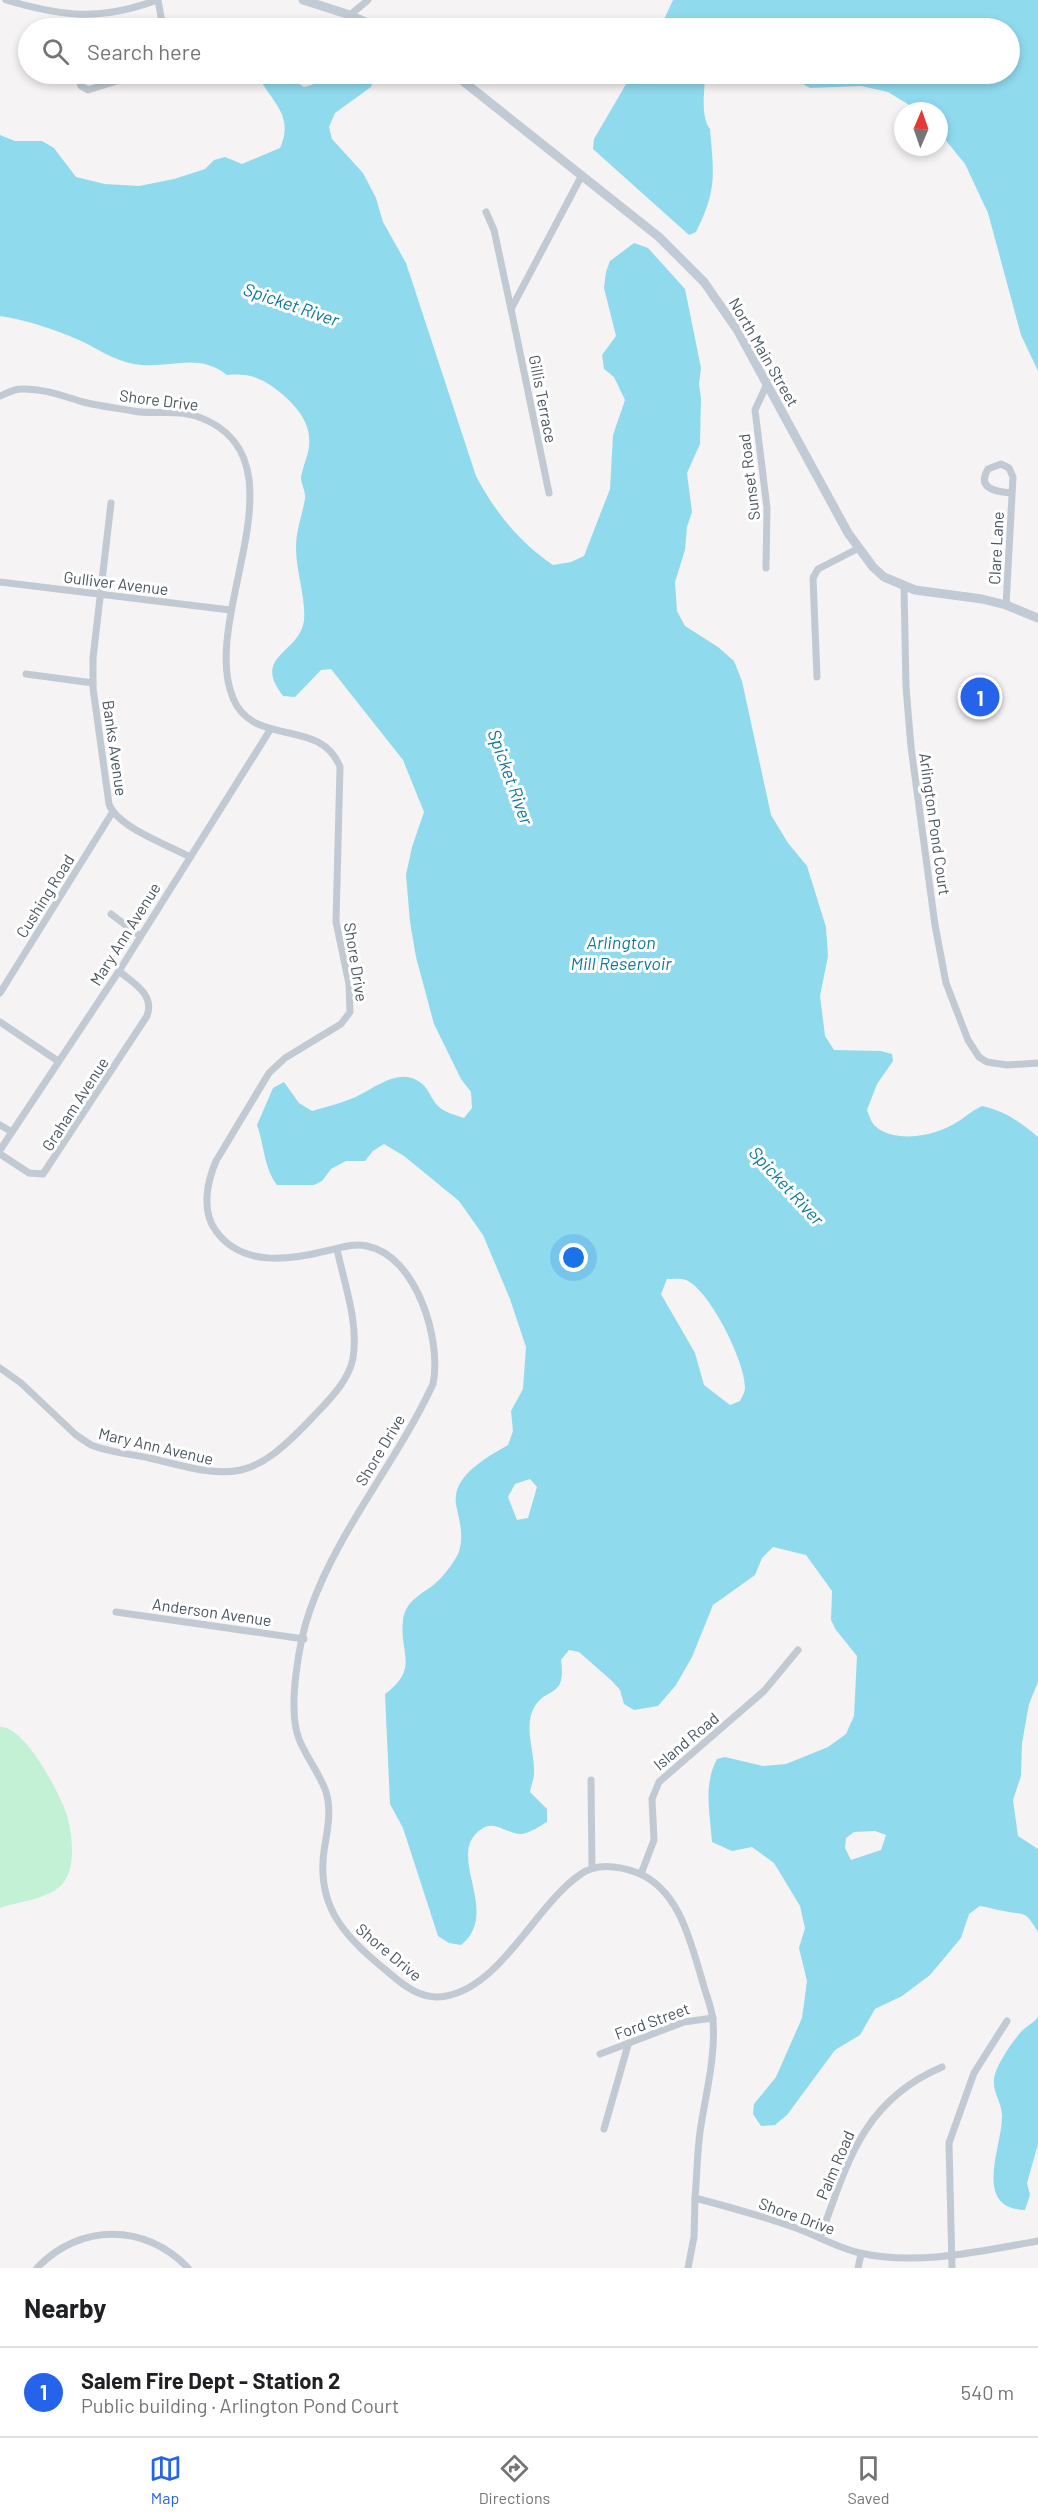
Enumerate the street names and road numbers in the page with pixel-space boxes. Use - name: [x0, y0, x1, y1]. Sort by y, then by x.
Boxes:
- street label: North Main Street: [726, 294, 803, 410]
- street label: Gillis Terrace: [526, 353, 561, 445]
- street label: Shore Drive: [118, 385, 200, 414]
- street label: Sunset Road: [734, 433, 763, 521]
- street label: Clare Lane: [984, 511, 1007, 585]
- street label: Gulliver Avenue: [63, 567, 170, 598]
- street label: Banks Avenue: [99, 699, 132, 797]
- street label: Arlington Pond Court: [916, 751, 955, 896]
- street label: Cushing Road: [11, 851, 78, 941]
- street label: Mary Ann Avenue: [85, 879, 164, 989]
- street label: Shore Drive: [341, 921, 372, 1003]
- street label: Graham Avenue: [37, 1053, 112, 1154]
- street label: Shore Drive: [351, 1411, 408, 1489]
- street label: Mary Ann Avenue: [97, 1423, 215, 1468]
- street label: Anderson Avenue: [151, 1594, 273, 1629]
- street label: Island Road: [649, 1708, 722, 1773]
- street label: Shore Drive: [353, 1919, 426, 1985]
- street label: Ford Street: [612, 1998, 692, 2043]
- street label: Palm Road: [812, 2127, 858, 2202]
- street label: Shore Drive: [756, 2193, 838, 2238]

